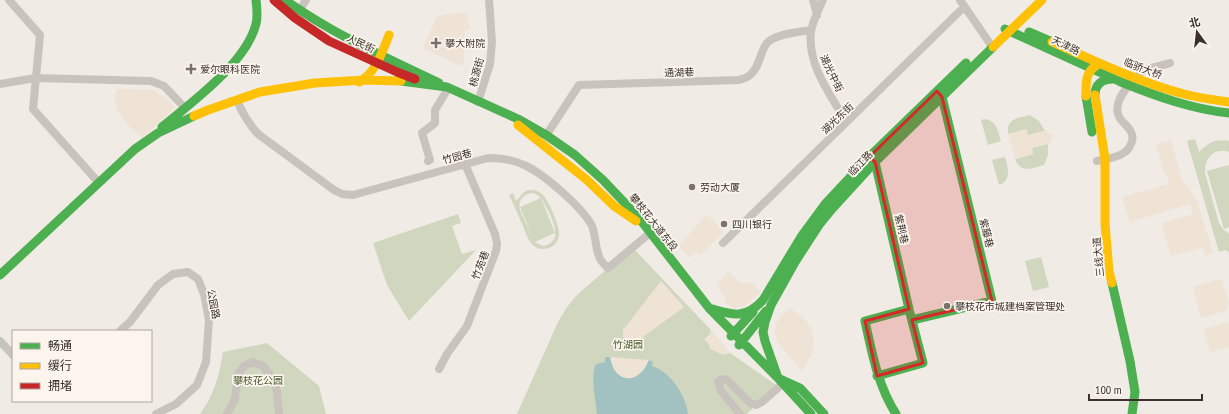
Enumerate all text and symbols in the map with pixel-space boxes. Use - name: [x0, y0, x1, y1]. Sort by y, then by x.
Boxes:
- north arrow: [1177, 12, 1217, 52]
- text: 北: [1187, 14, 1202, 31]
- street label: 人民街: [344, 31, 377, 56]
- street label: 天津路: [1049, 33, 1082, 58]
- marker: 攀大附院: [430, 37, 442, 49]
- place label: 攀大附院: [445, 37, 485, 50]
- street label: 湖光中街: [817, 52, 846, 94]
- street label: 临骄大桥: [1122, 55, 1164, 82]
- street label: 桃源街: [466, 56, 487, 88]
- marker: 爱尔眼科医院: [185, 63, 197, 75]
- place label: 爱尔眼科医院: [200, 63, 260, 76]
- street label: 通湖巷: [664, 65, 694, 80]
- street label: 湖光东街: [818, 100, 856, 137]
- street label: 竹园巷: [441, 146, 473, 167]
- street label: 临江路: [845, 148, 875, 179]
- place label: 劳动大厦: [700, 181, 740, 194]
- marker: 劳动大厦: [687, 182, 697, 192]
- street label: 攀枝花大道东段: [627, 191, 681, 254]
- street label: 紫荆巷: [892, 213, 911, 245]
- street label: 紫藤巷: [977, 217, 996, 249]
- place label: 四川银行: [732, 218, 772, 231]
- marker: 四川银行: [719, 219, 729, 229]
- street label: 三线大道: [1090, 236, 1107, 278]
- street label: 竹苑巷: [469, 249, 492, 282]
- street label: 公园路: [204, 288, 223, 320]
- place label: 攀枝花市城建档案管理处: [955, 300, 1065, 313]
- marker: 攀枝花市城建档案管理处: [942, 301, 952, 311]
- legend: [12, 330, 152, 402]
- text: 畅通: [48, 338, 72, 353]
- park label: 竹湖园: [613, 338, 643, 351]
- text: 缓行: [48, 358, 72, 373]
- park label: 攀枝花公园: [233, 374, 283, 387]
- scale bar: [1089, 376, 1202, 402]
- text: 拥堵: [48, 378, 72, 393]
- text: 100 m: [1095, 382, 1122, 397]

